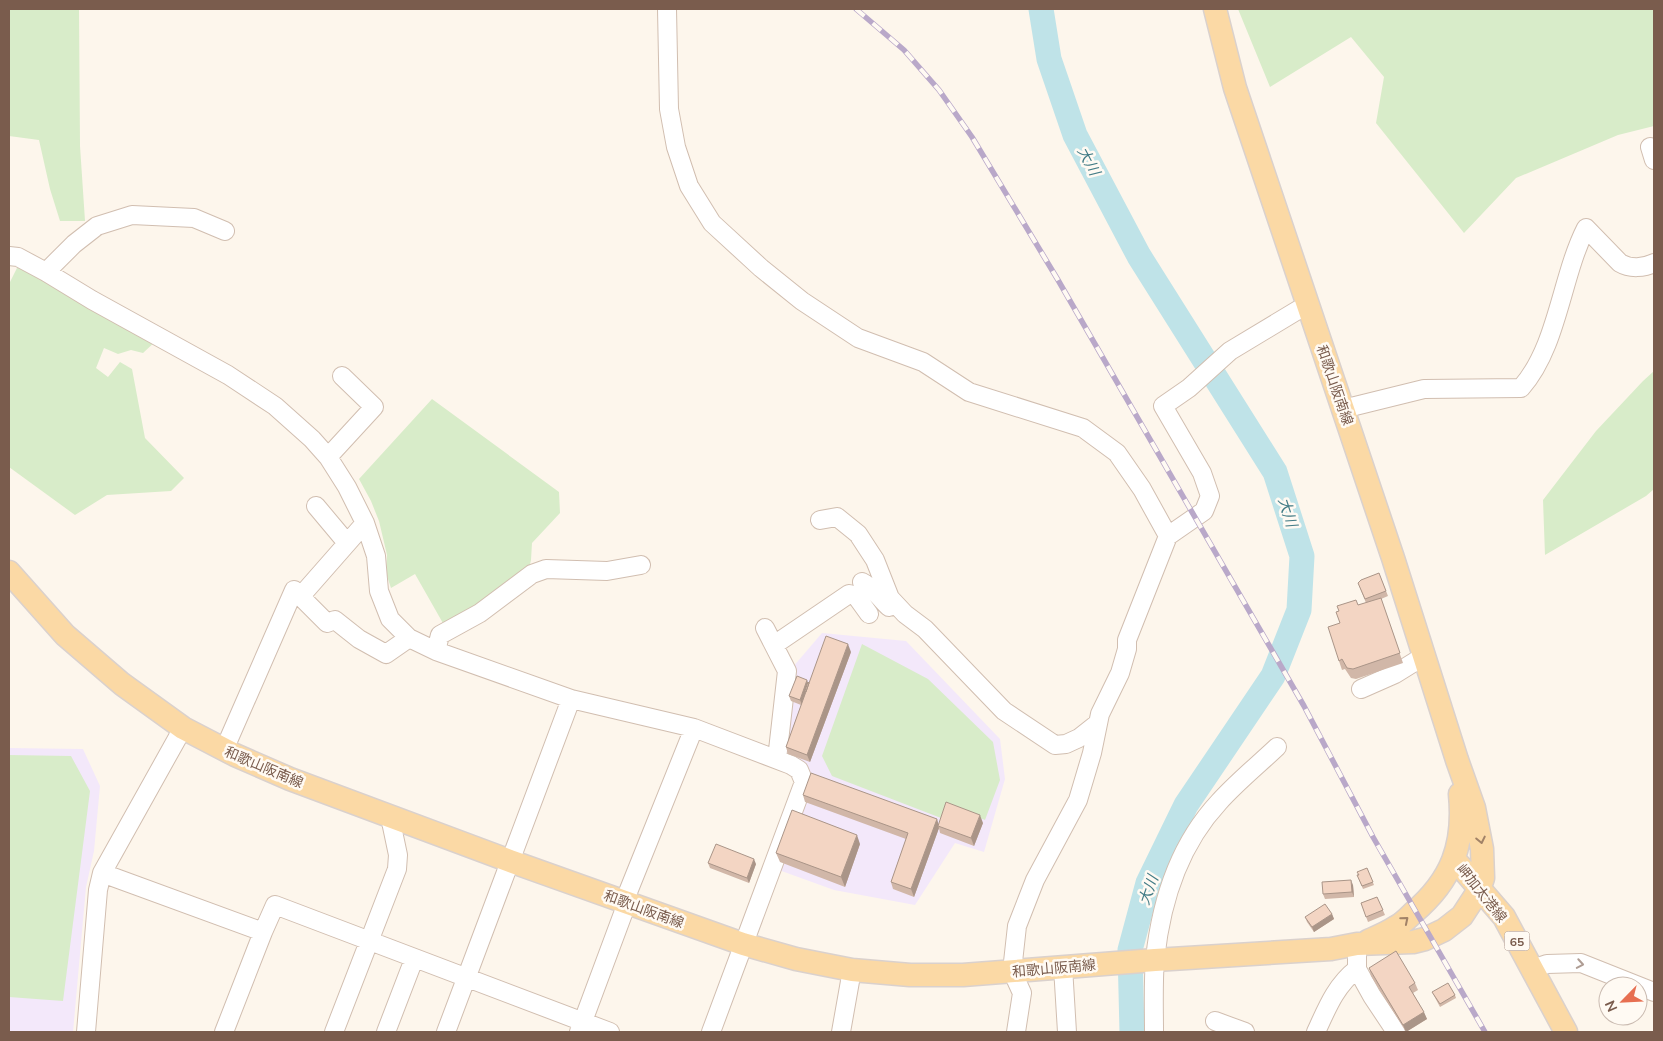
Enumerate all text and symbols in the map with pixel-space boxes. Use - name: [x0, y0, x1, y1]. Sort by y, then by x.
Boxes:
- water label: 大川: [1074, 143, 1105, 180]
- street label: 和歌山阪南線: [1313, 342, 1357, 428]
- water label: 大川: [1274, 495, 1302, 531]
- street label: 和歌山阪南線: [222, 742, 306, 792]
- one-way arrow: [1475, 836, 1486, 845]
- street label: 岬加太港線: [1453, 860, 1511, 926]
- water label: 大川: [1134, 871, 1163, 907]
- street label: 和歌山阪南線: [601, 886, 687, 932]
- one-way arrow: [1399, 917, 1408, 926]
- road number: 65: [1504, 931, 1530, 950]
- street label: 和歌山阪南線: [1011, 955, 1097, 981]
- one-way arrow: [1575, 959, 1584, 969]
- north arrow: [1598, 976, 1648, 1026]
- text: N: [1601, 998, 1621, 1015]

